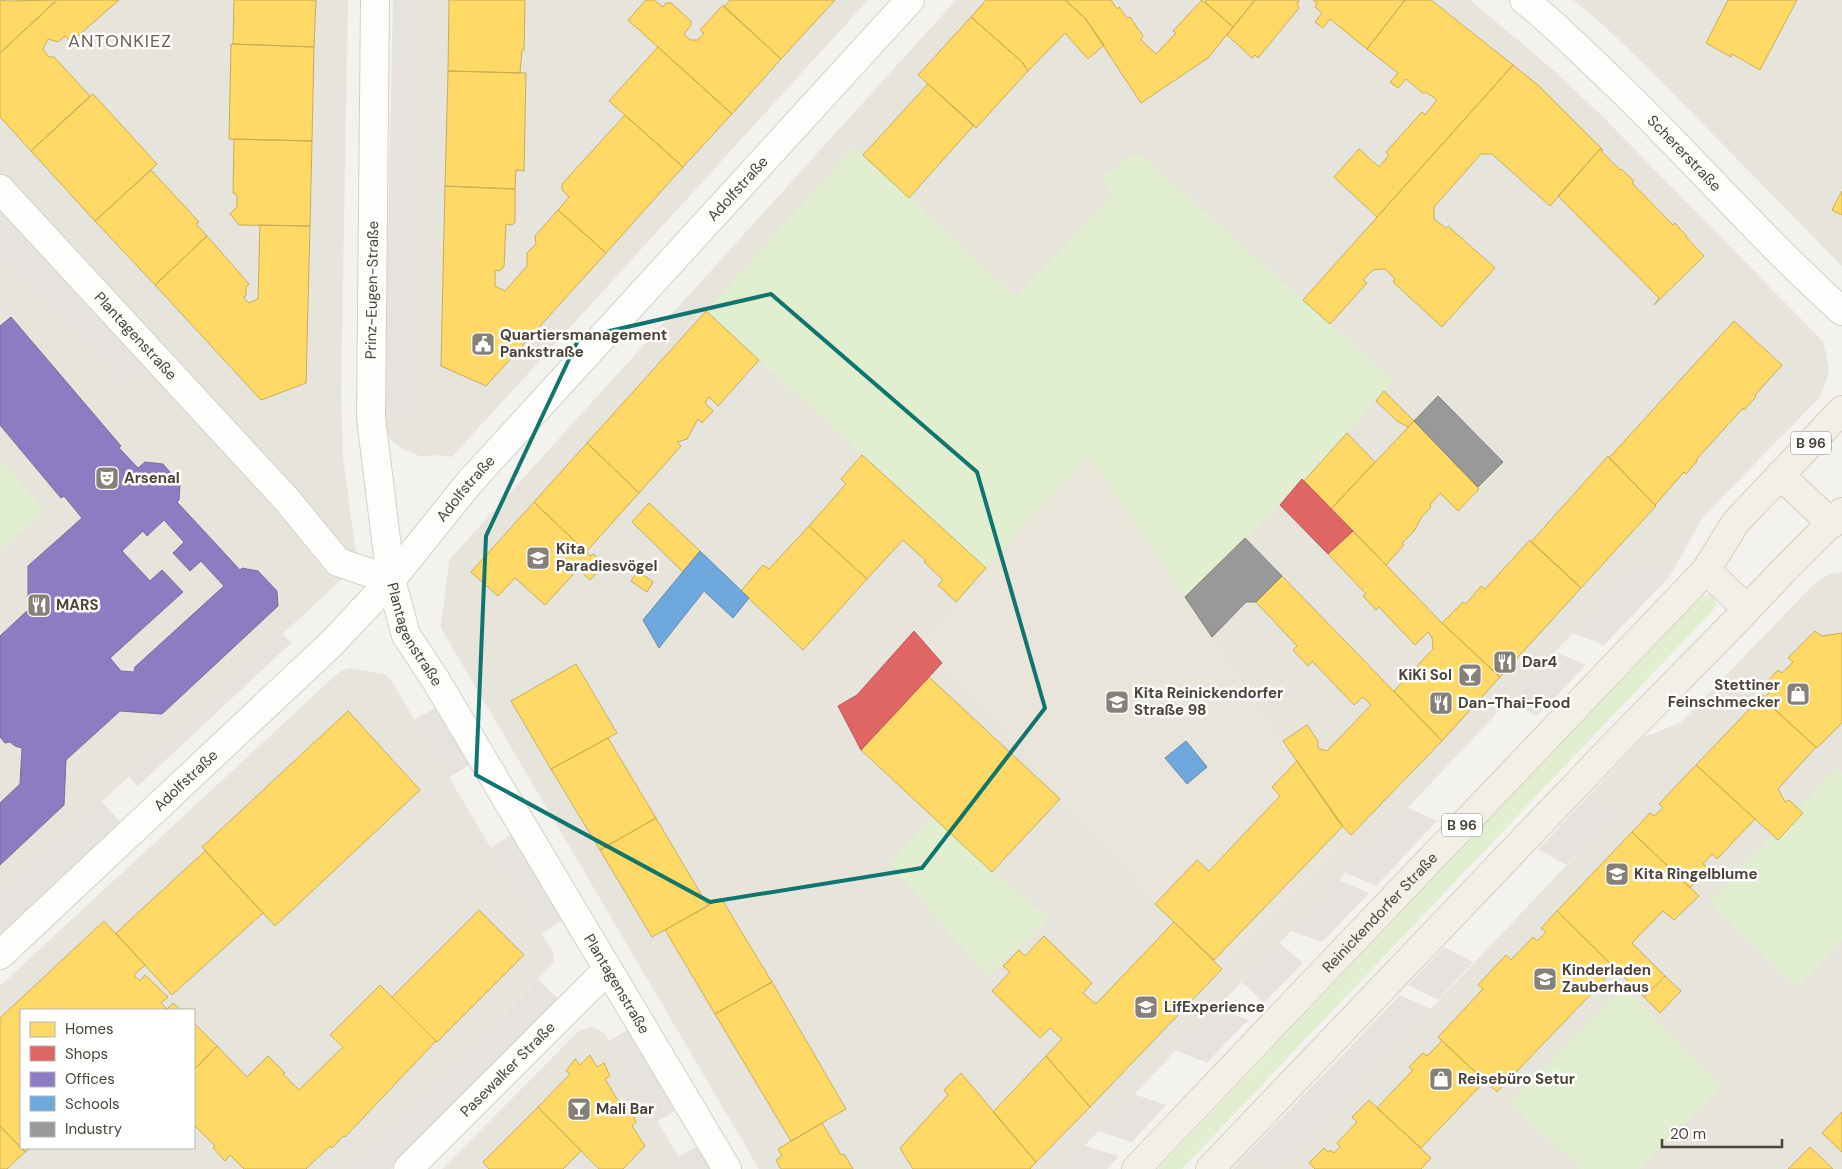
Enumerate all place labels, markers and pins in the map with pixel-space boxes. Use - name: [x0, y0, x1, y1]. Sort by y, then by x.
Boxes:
- place label: Quartiersmanagement Pankstraße: [500, 325, 667, 362]
- public building icon: Quartiersmanagement Pankstraße: [470, 331, 496, 357]
- theatre icon: Arsenal: [94, 465, 120, 491]
- place label: Arsenal: [124, 468, 180, 488]
- place label: Kita Paradiesvögel: [556, 539, 658, 576]
- school or university icon: Kita Paradiesvögel: [525, 545, 551, 571]
- restaurant icon: MARS: [26, 592, 52, 618]
- place label: MARS: [56, 595, 98, 615]
- restaurant icon: Dar4: [1492, 649, 1518, 675]
- place label: Dar4: [1522, 652, 1558, 672]
- bar icon: KiKi Sol: [1457, 662, 1483, 688]
- place label: KiKi Sol: [1398, 665, 1452, 685]
- place label: Stettiner Feinschmecker: [1668, 675, 1780, 712]
- shop icon: Stettiner Feinschmecker: [1785, 681, 1811, 707]
- place label: Kita Reinickendorfer Straße 98: [1134, 683, 1283, 720]
- school or university icon: Kita Reinickendorfer Straße 98: [1104, 689, 1130, 715]
- restaurant icon: Dan-Thai-Food: [1428, 690, 1454, 716]
- place label: Dan-Thai-Food: [1458, 693, 1570, 713]
- school or university icon: Kita Ringelblume: [1604, 861, 1630, 887]
- place label: Kita Ringelblume: [1634, 864, 1757, 884]
- place label: Kinderladen Zauberhaus: [1562, 960, 1651, 997]
- school or university icon: Kinderladen Zauberhaus: [1532, 966, 1558, 992]
- school or university icon: LifExperience: [1133, 994, 1159, 1020]
- place label: LifExperience: [1164, 997, 1265, 1017]
- shop icon: Reisebüro Setur: [1428, 1066, 1454, 1092]
- place label: Reisebüro Setur: [1458, 1069, 1575, 1089]
- bar icon: Mali Bar: [566, 1096, 592, 1122]
- place label: Mali Bar: [596, 1099, 654, 1119]

